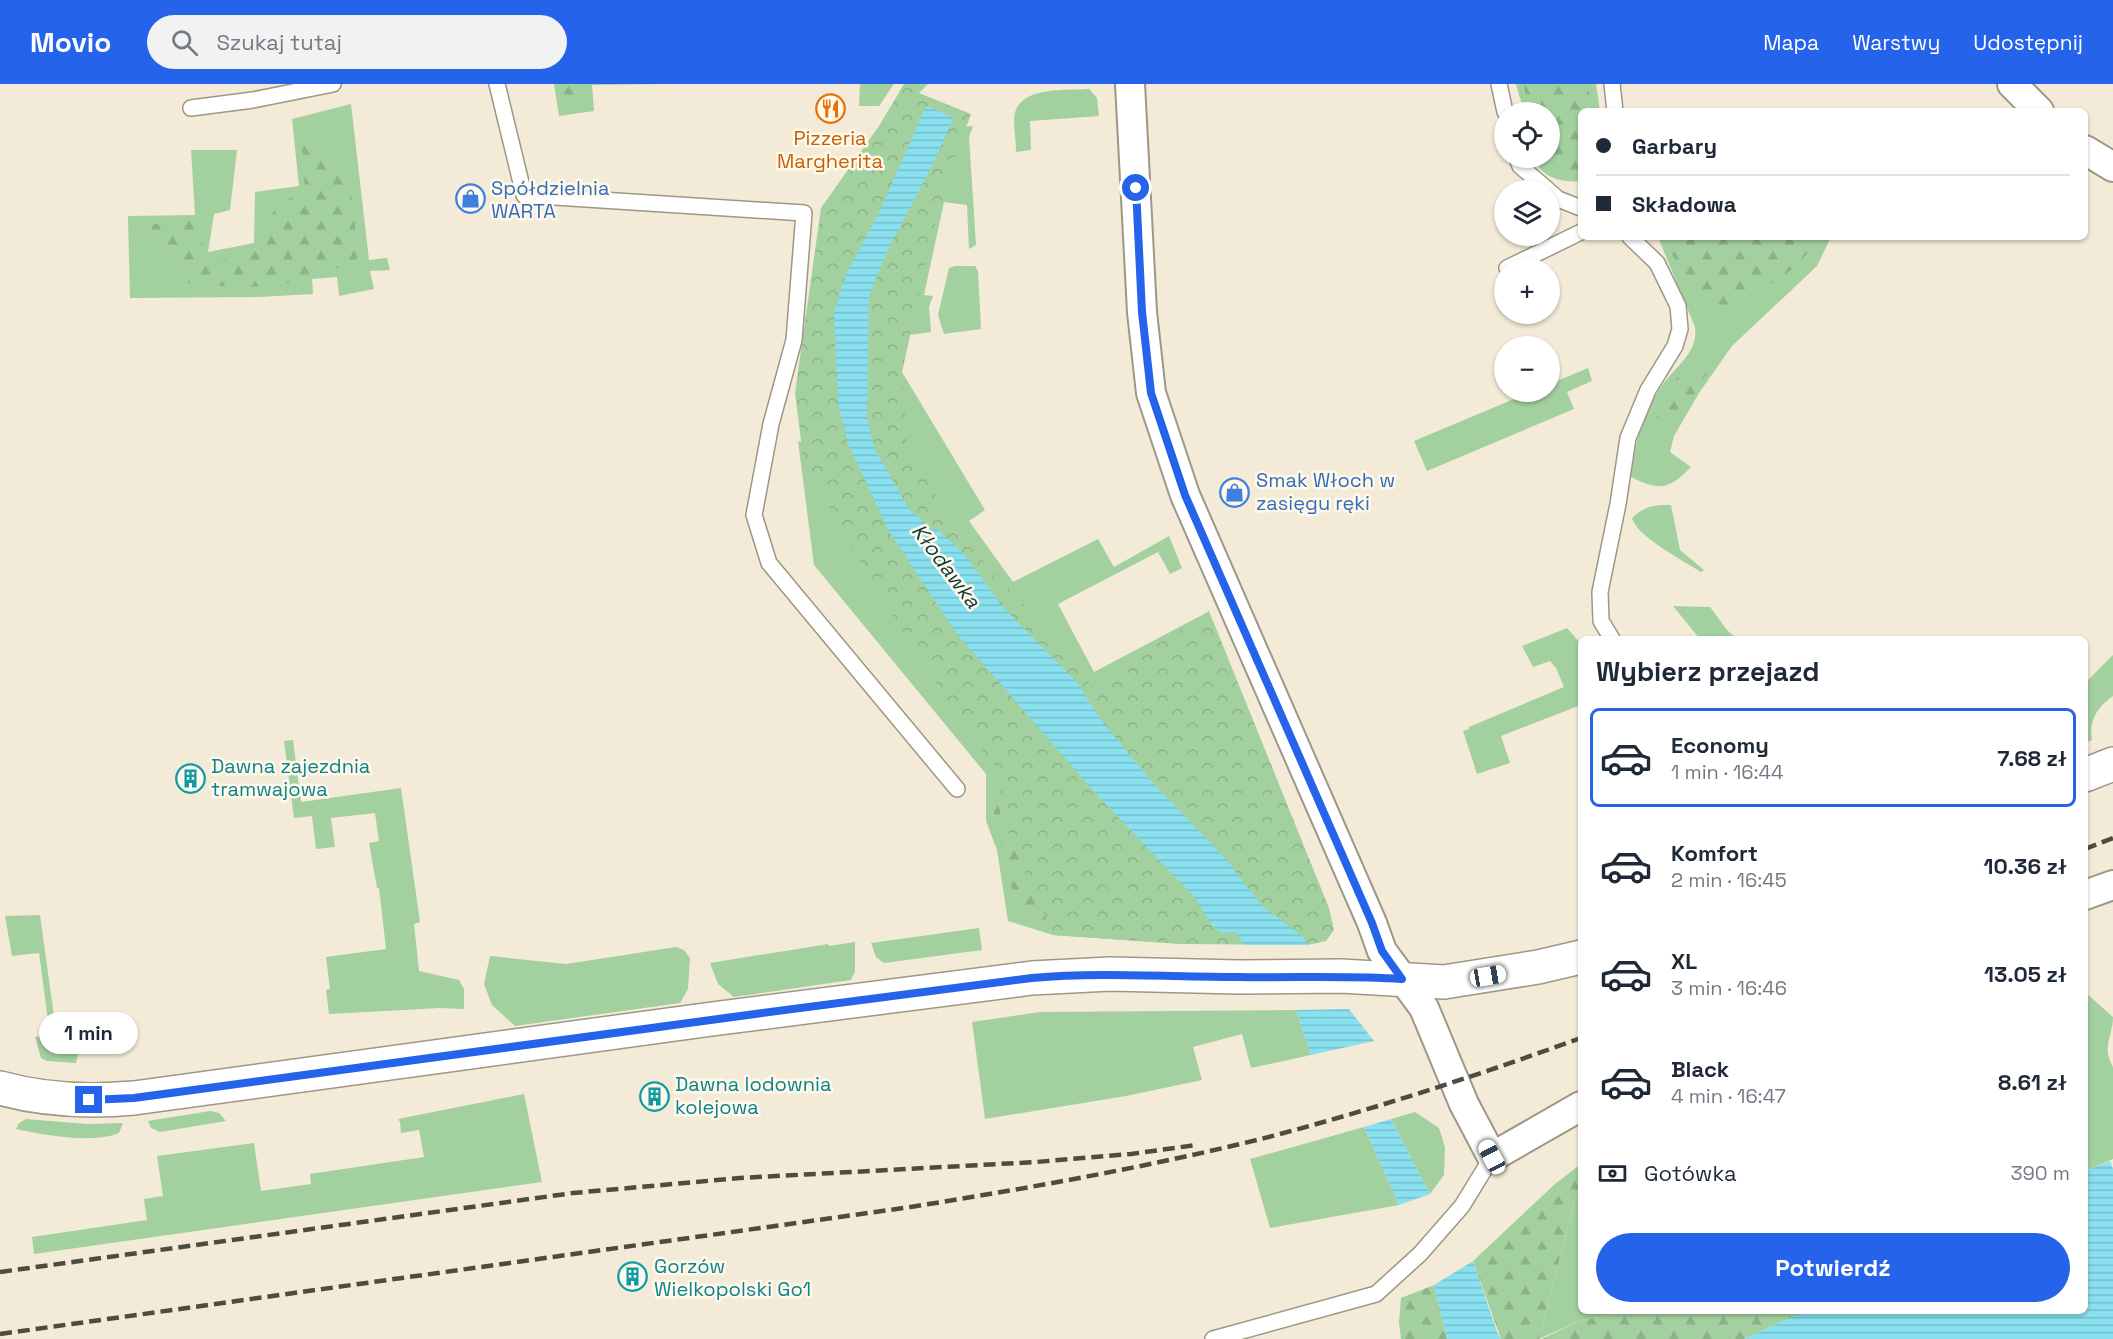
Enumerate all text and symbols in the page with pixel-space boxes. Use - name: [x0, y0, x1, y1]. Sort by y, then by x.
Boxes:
- search box: [147, 15, 567, 69]
- text: Movio: [30, 24, 111, 60]
- icon: search: [168, 26, 201, 59]
- text: Szukaj tutaj: [216, 28, 342, 56]
- text: Mapa: [1763, 29, 1819, 56]
- text: Warstwy: [1852, 29, 1940, 56]
- text: Udostępnij: [1973, 29, 2083, 56]
- restaurant icon: Pizzeria Margherita: [814, 92, 846, 124]
- map controls: [1494, 102, 1560, 402]
- button: locate: [1494, 102, 1560, 168]
- place label: Pizzeria Margherita: [777, 125, 883, 174]
- text: Garbary: [1632, 132, 1717, 160]
- route start: [1122, 174, 1149, 201]
- place label: Spółdzielnia WARTA: [491, 175, 609, 224]
- button: layers: [1494, 180, 1560, 246]
- shop icon: Spółdzielnia WARTA: [454, 183, 486, 215]
- text: Składowa: [1632, 190, 1737, 218]
- button: +: [1494, 258, 1560, 324]
- button: −: [1494, 336, 1560, 402]
- place label: Smak Włoch w zasięgu ręki: [1256, 467, 1395, 516]
- shop icon: Smak Włoch w zasięgu ręki: [1219, 476, 1251, 508]
- water label: Kłodawka: [906, 518, 987, 614]
- text: Wybierz przejazd: [1596, 654, 1820, 689]
- icon: car: [1599, 731, 1653, 785]
- text: Economy: [1671, 731, 1769, 759]
- text: 7.68 zł: [1997, 744, 2067, 772]
- place label: Dawna zajezdnia tramwajowa: [211, 753, 370, 802]
- text: 1 min · 16:44: [1671, 759, 1784, 785]
- building icon: Dawna zajezdnia tramwajowa: [174, 762, 206, 794]
- icon: car: [1599, 839, 1653, 893]
- text: Komfort: [1671, 839, 1758, 867]
- text: 10.36 zł: [1984, 852, 2067, 880]
- text: 2 min · 16:45: [1671, 867, 1787, 893]
- icon: car: [1599, 947, 1653, 1001]
- text: XL: [1671, 947, 1697, 975]
- text: 13.05 zł: [1984, 960, 2067, 988]
- car: [1469, 964, 1507, 988]
- text: 3 min · 16:46: [1671, 975, 1787, 1001]
- callout: 1 min: [40, 1013, 138, 1055]
- text: 1 min: [64, 1020, 113, 1046]
- icon: car: [1599, 1055, 1653, 1109]
- text: Black: [1671, 1055, 1729, 1083]
- text: 8.61 zł: [1998, 1068, 2067, 1096]
- place label: Dawna lodownia kolejowa: [675, 1071, 831, 1120]
- building icon: Dawna lodownia kolejowa: [638, 1080, 670, 1112]
- text: 4 min · 16:47: [1671, 1083, 1786, 1109]
- route end: [75, 1086, 102, 1113]
- car: [1476, 1137, 1508, 1177]
- icon: cash: [1596, 1157, 1629, 1190]
- text: Gotówka: [1644, 1159, 1737, 1187]
- text: 390 m: [2011, 1160, 2070, 1186]
- button: Potwierdź: [1596, 1233, 2070, 1302]
- place label: Gorzów Wielkopolski Go1: [654, 1253, 811, 1302]
- building icon: Gorzów Wielkopolski Go1: [617, 1261, 649, 1293]

